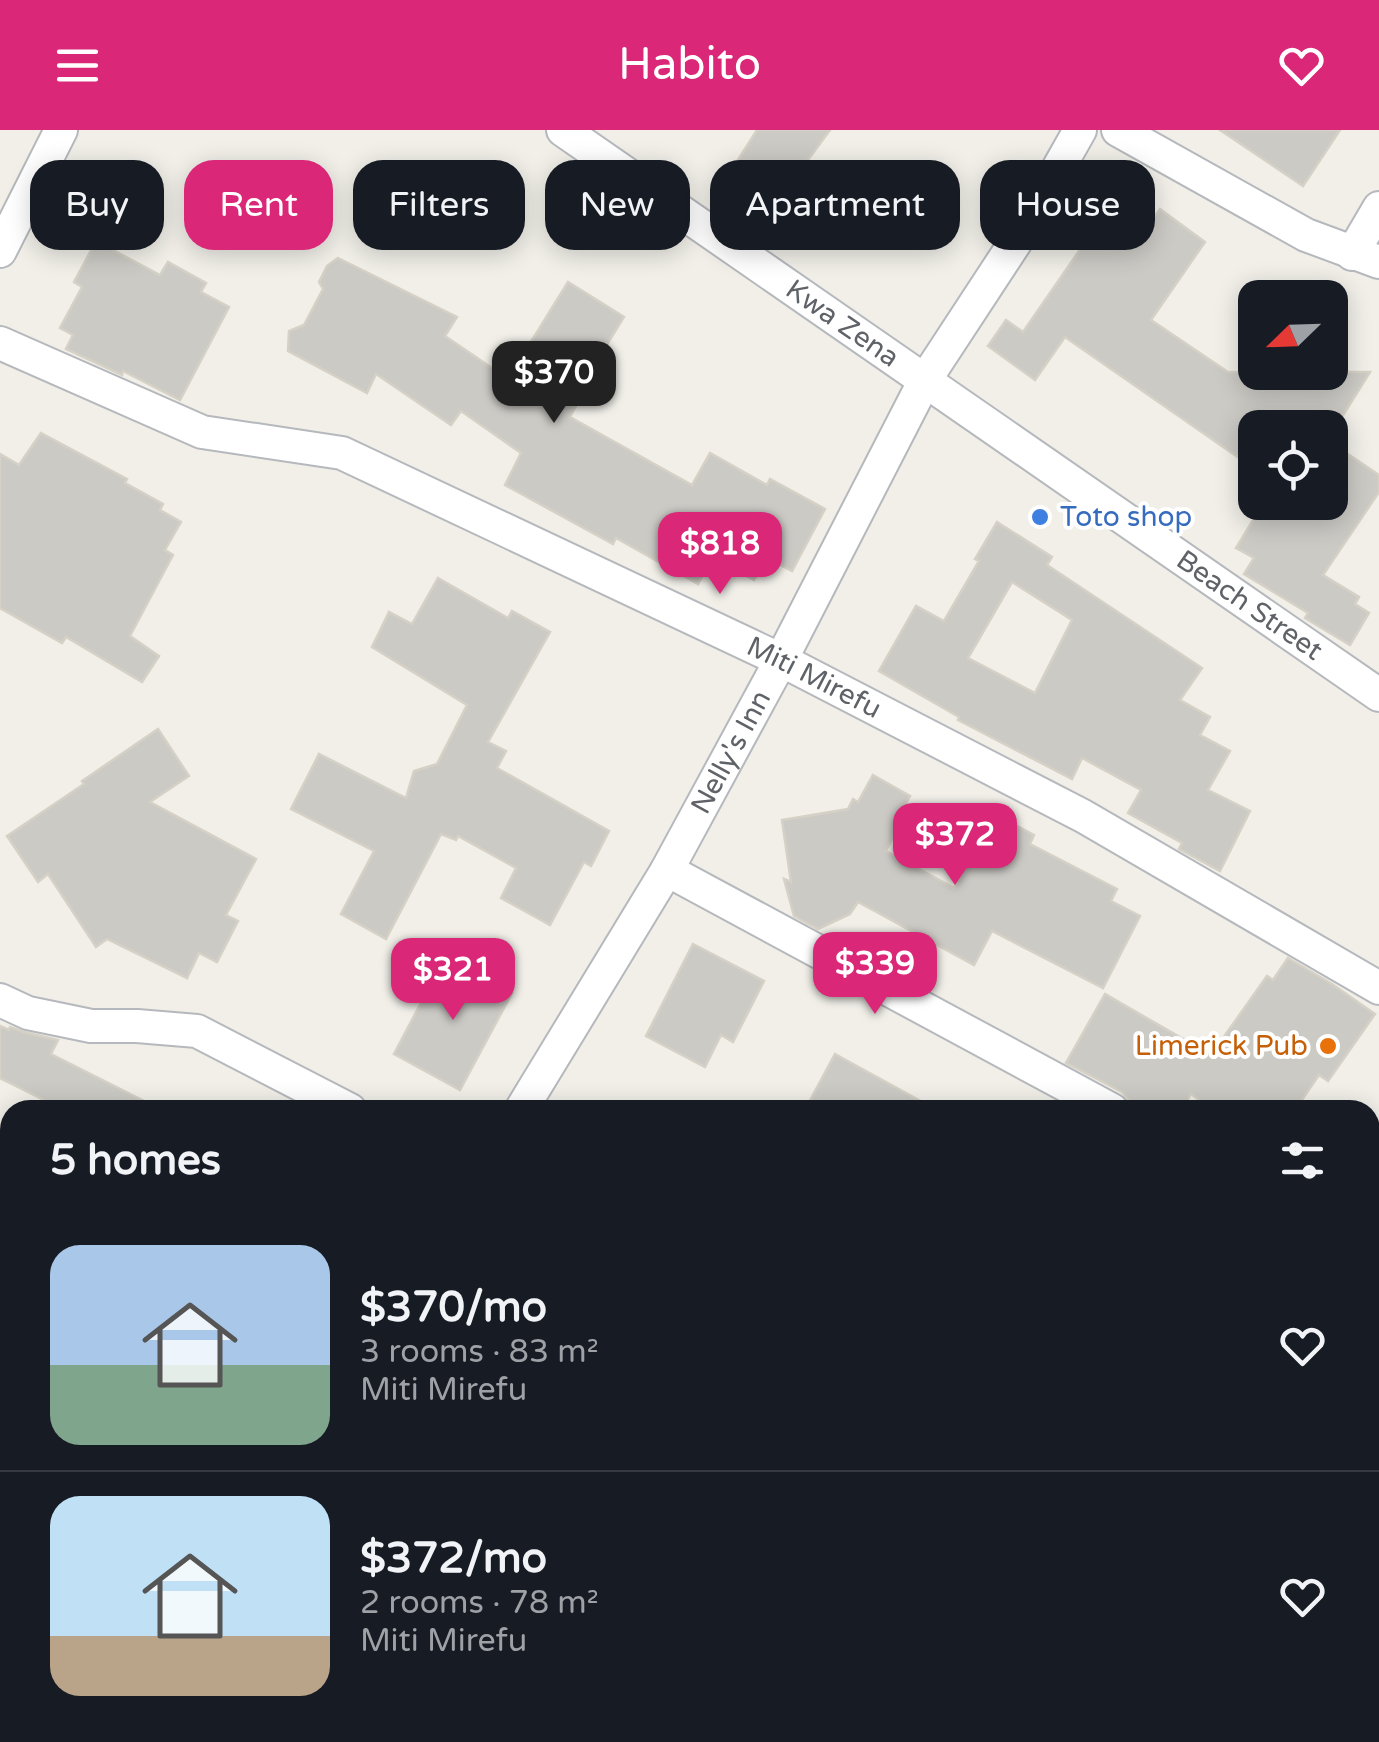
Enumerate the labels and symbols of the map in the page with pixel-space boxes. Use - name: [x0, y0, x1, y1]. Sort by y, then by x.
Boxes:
- street label: Kwa Zena: [779, 272, 906, 375]
- north arrow: [1238, 280, 1348, 390]
- pin: $370: [495, 341, 613, 426]
- place label: Toto shop: [1060, 500, 1192, 534]
- marker: Toto shop: [1029, 506, 1051, 528]
- pin: $818: [661, 512, 779, 597]
- street label: Beach Street: [1170, 543, 1329, 668]
- street label: Miti Mirefu: [741, 629, 887, 726]
- street label: Nelly's Inn: [684, 684, 778, 820]
- pin: $372: [896, 803, 1014, 888]
- pin: $339: [816, 932, 934, 1017]
- pin: $321: [394, 938, 512, 1023]
- place label: Limerick Pub: [1135, 1029, 1308, 1063]
- marker: Limerick Pub: [1317, 1035, 1339, 1057]

